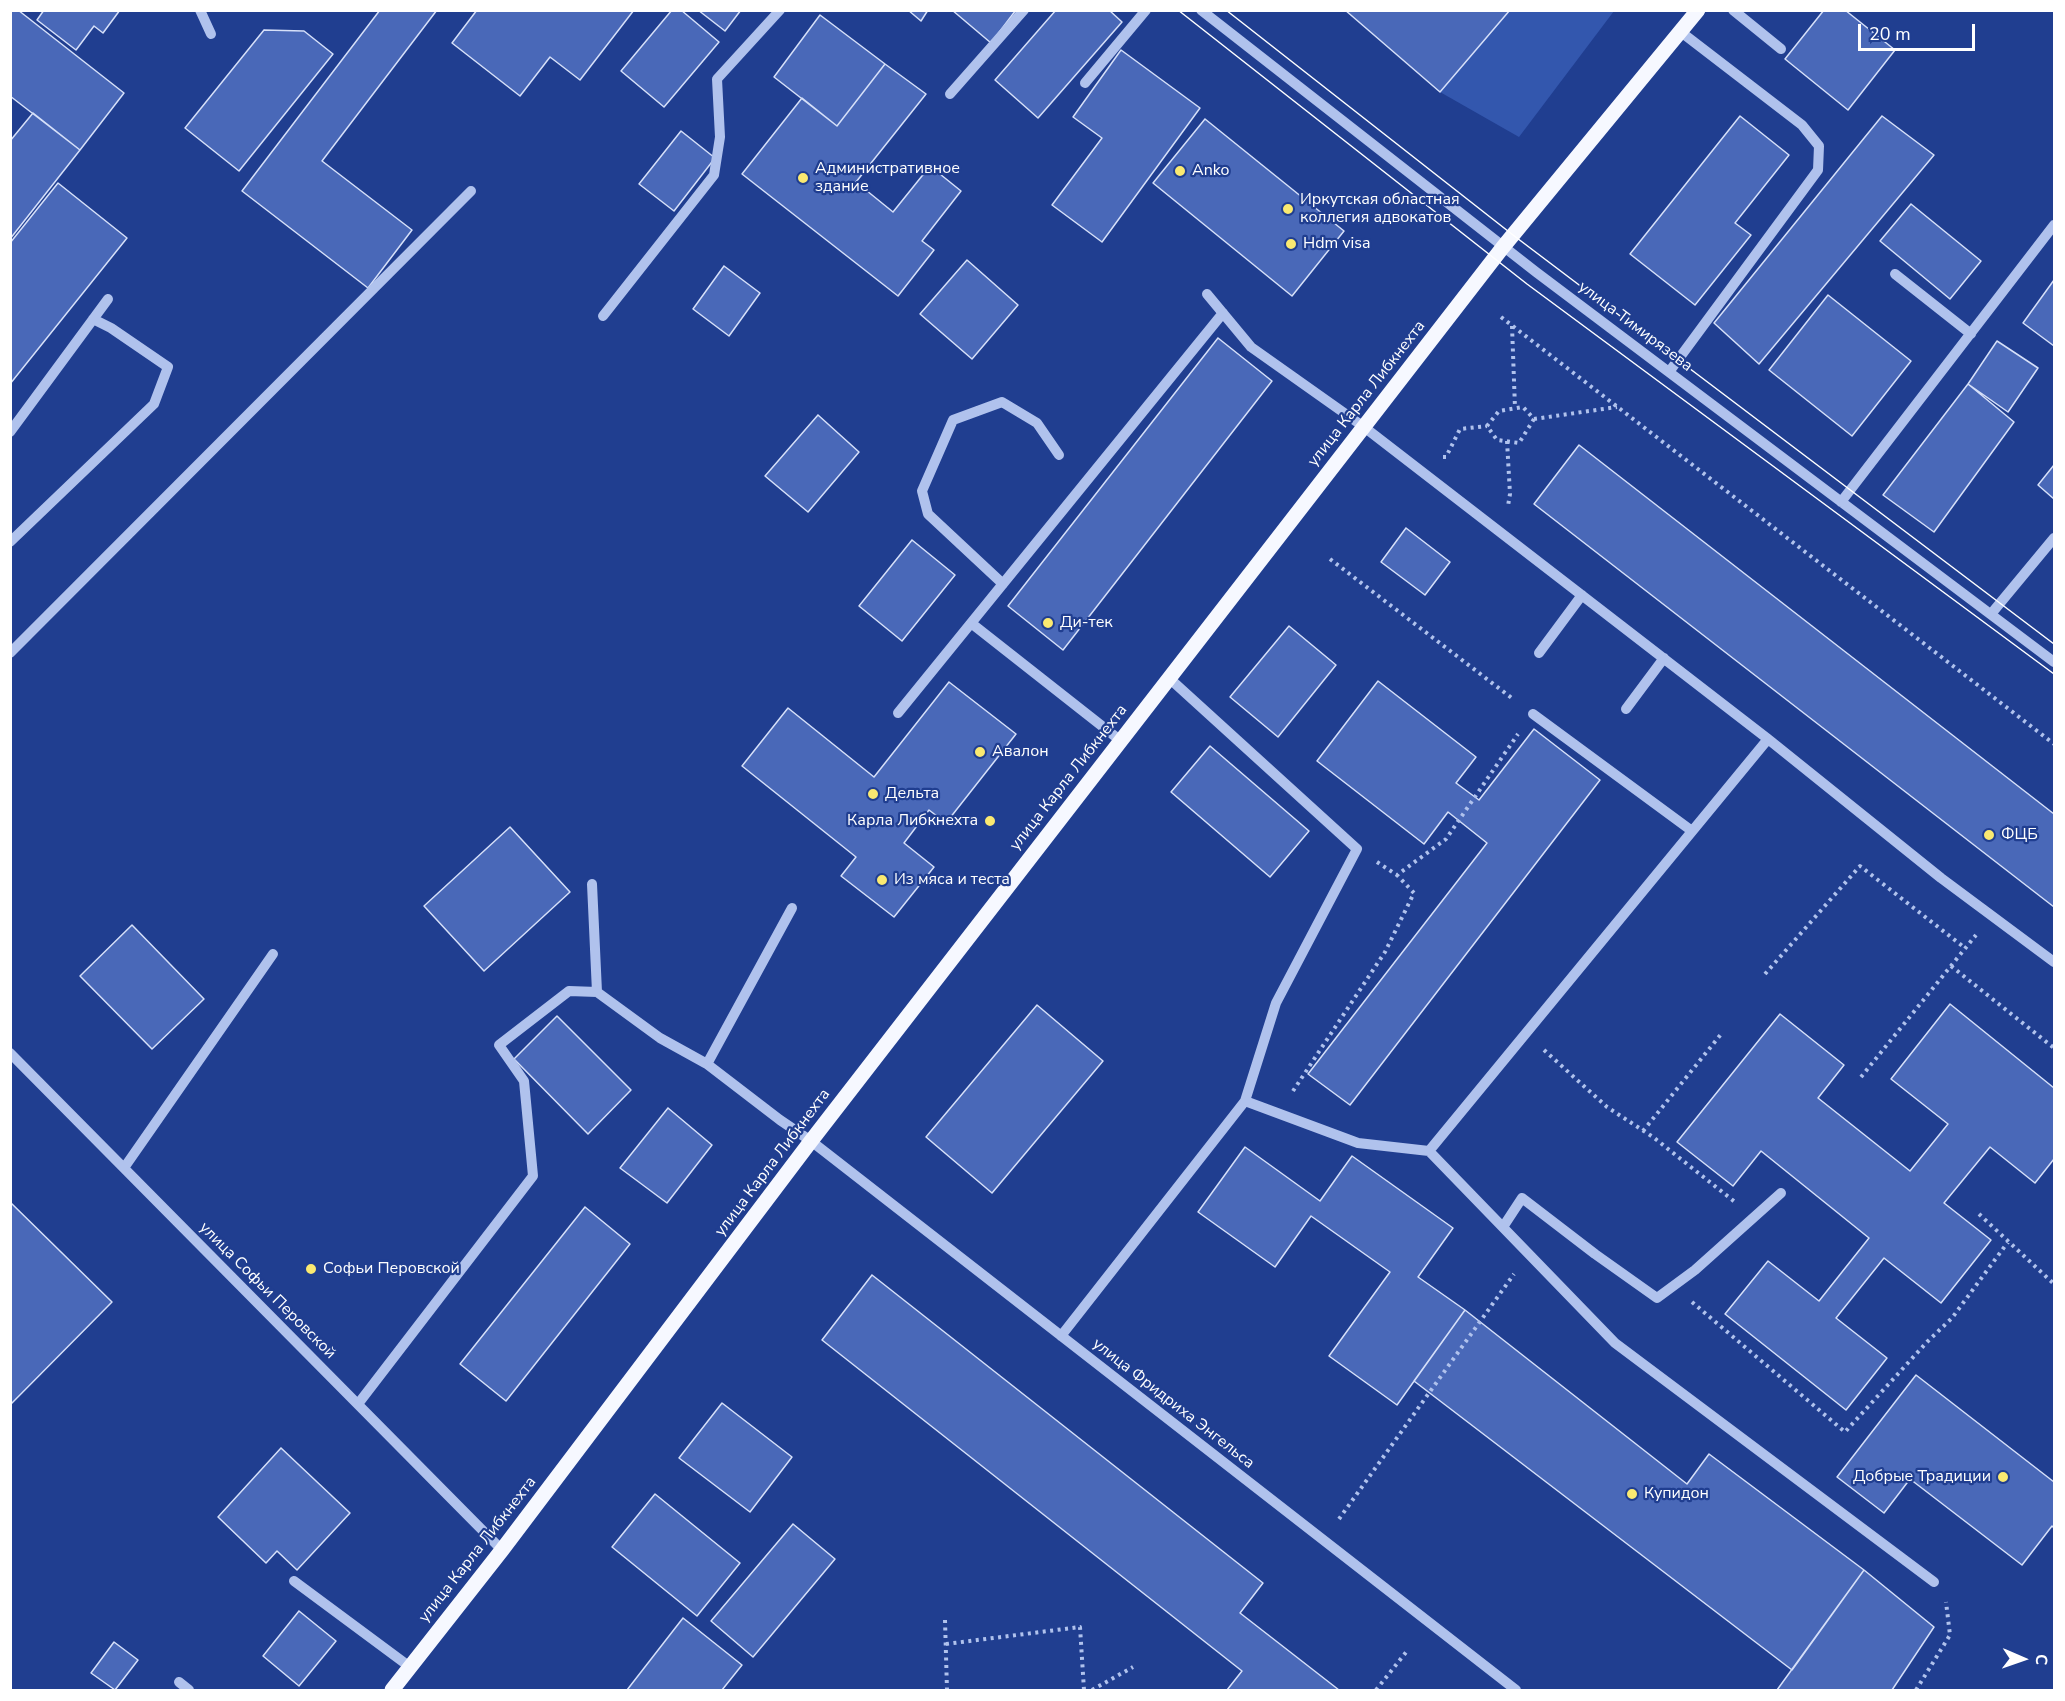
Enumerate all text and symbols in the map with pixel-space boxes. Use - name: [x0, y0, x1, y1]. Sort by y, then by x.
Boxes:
- scale bar: [1861, 12, 1978, 50]
- text: 20 m: [1869, 22, 1911, 46]
- place label: Административное здание: [815, 159, 960, 197]
- place label: Anko: [1192, 161, 1229, 181]
- marker: Anko: [1173, 164, 1187, 178]
- marker: Административное здание: [796, 171, 810, 185]
- place label: Иркутская областная коллегия адвокатов: [1300, 190, 1460, 228]
- marker: Иркутская областная коллегия адвокатов: [1281, 202, 1295, 216]
- place label: Hdm visa: [1303, 234, 1370, 254]
- marker: Hdm visa: [1284, 237, 1298, 251]
- street label: улица Тимирязева: [1574, 278, 1696, 376]
- street label: улица Карла Либкнехта: [1304, 317, 1430, 471]
- place label: Ди-тек: [1060, 613, 1113, 633]
- marker: Ди-тек: [1041, 616, 1055, 630]
- street label: улица Карла Либкнехта: [1006, 701, 1132, 855]
- place label: Авалон: [992, 742, 1049, 762]
- marker: Авалон: [973, 745, 987, 759]
- place label: Дельта: [885, 784, 939, 804]
- marker: Дельта: [866, 787, 880, 801]
- place label: Карла Либкнехта: [847, 811, 978, 831]
- marker: Карла Либкнехта: [983, 814, 997, 828]
- place label: ФЦБ: [2001, 825, 2038, 845]
- marker: ФЦБ: [1982, 828, 1996, 842]
- place label: Из мяса и теста: [894, 870, 1010, 890]
- marker: Из мяса и теста: [875, 873, 889, 887]
- street label: улица Карла Либкнехта: [711, 1085, 835, 1241]
- street label: улица Софьи Перовской: [195, 1219, 339, 1363]
- place label: Софьи Перовской: [323, 1259, 460, 1279]
- marker: Софьи Перовской: [304, 1262, 318, 1276]
- street label: улица Фридриха Энгельса: [1088, 1335, 1258, 1473]
- place label: Добрые Традиции: [1853, 1467, 1991, 1487]
- marker: Добрые Традиции: [1996, 1470, 2010, 1484]
- street label: улица Карла Либкнехта: [415, 1473, 541, 1627]
- place label: Купидон: [1644, 1484, 1709, 1504]
- marker: Купидон: [1625, 1487, 1639, 1501]
- north arrow: [1993, 1629, 2053, 1689]
- text: С: [2030, 1654, 2052, 1665]

